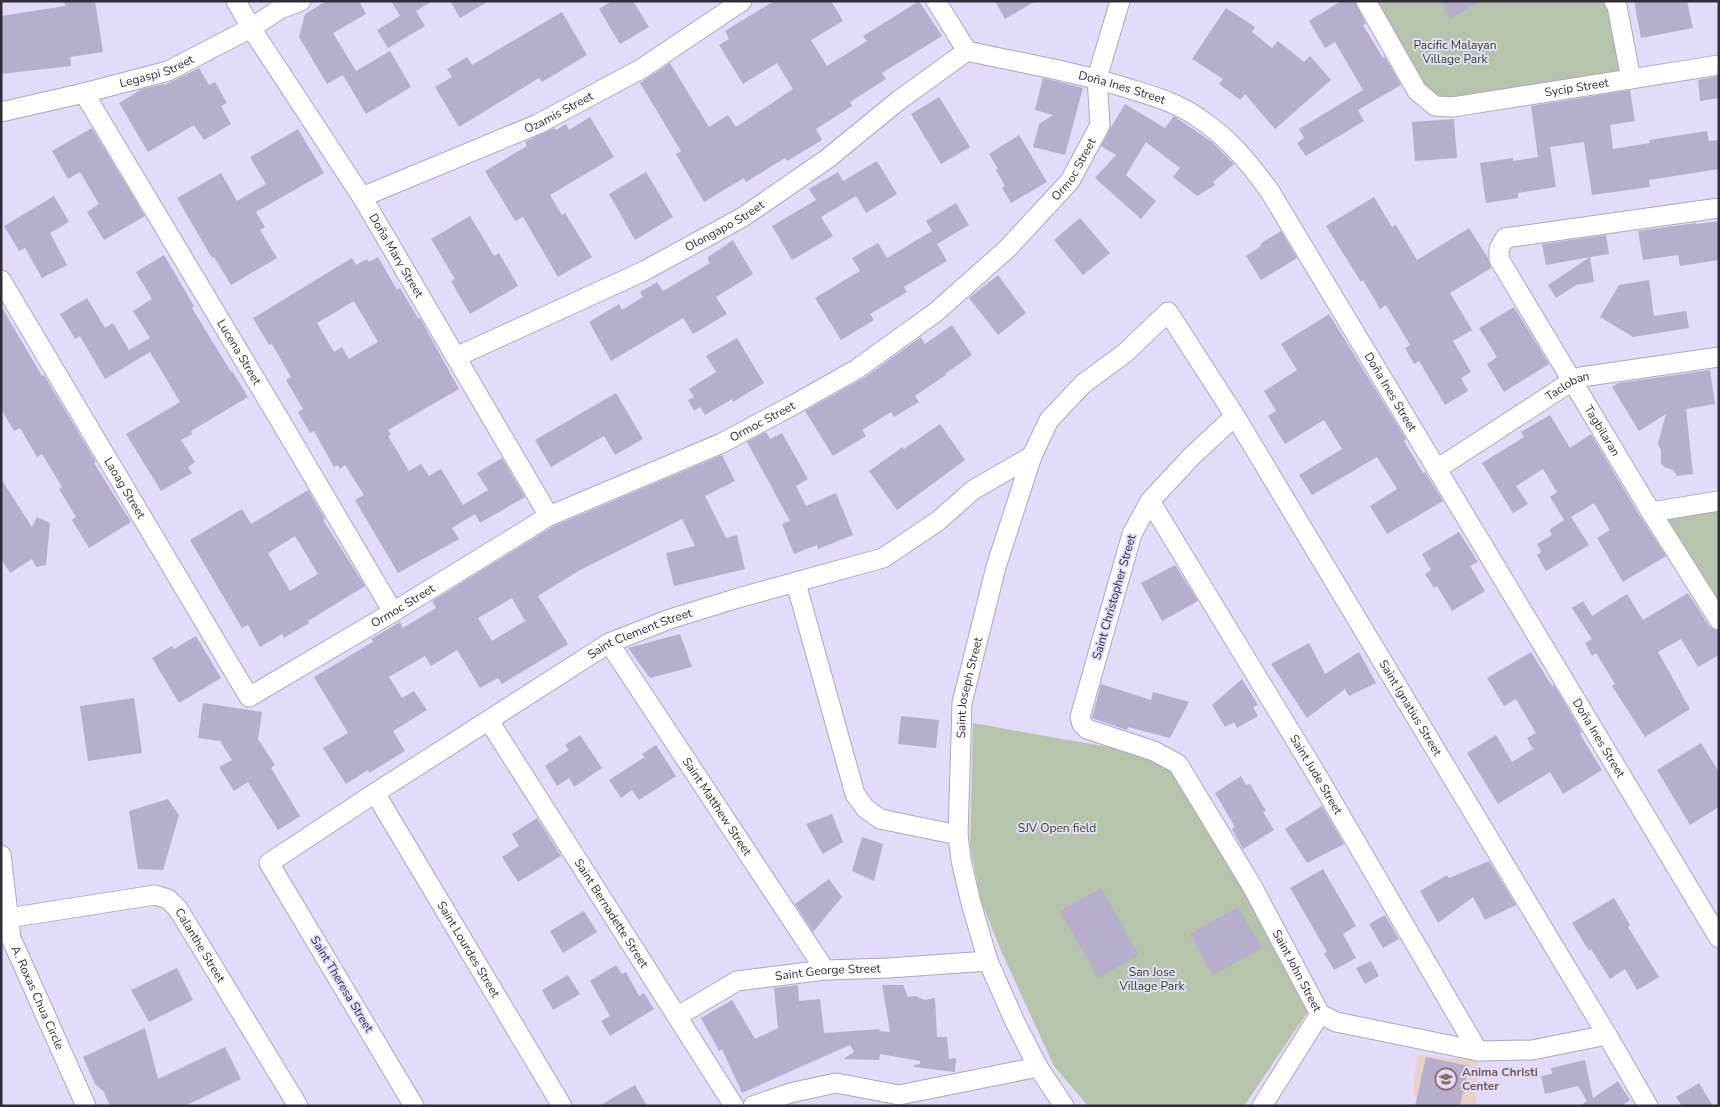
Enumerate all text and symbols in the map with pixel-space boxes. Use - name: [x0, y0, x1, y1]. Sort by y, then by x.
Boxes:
- park label: Pacific Malayan Village Park: [1413, 37, 1497, 67]
- street label: Legaspi Street: [118, 51, 197, 91]
- street label: Doña Ines Street: [1077, 67, 1168, 108]
- street label: Sycip Street: [1543, 74, 1611, 100]
- street label: Ozamis Street: [522, 88, 597, 137]
- street label: Ormoc Street: [1048, 135, 1100, 204]
- street label: Olongapo Street: [682, 196, 768, 255]
- street label: Doña Mary Street: [365, 210, 428, 301]
- street label: Lucena Street: [213, 316, 265, 389]
- street label: Doña Ines Street: [1360, 349, 1421, 435]
- street label: Tacloban: [1542, 368, 1590, 404]
- street label: Ormoc Street: [727, 397, 798, 445]
- street label: Tagbilaran: [1581, 402, 1624, 459]
- street label: Laoag Street: [100, 454, 150, 522]
- street label: Saint Christopher Street: [1088, 532, 1140, 661]
- street label: Ormoc Street: [368, 580, 438, 631]
- street label: Saint Clement Street: [584, 604, 695, 663]
- street label: Saint Joseph Street: [953, 635, 986, 739]
- street label: Saint Ignatius Street: [1375, 657, 1446, 760]
- street label: Doña Ines Street: [1569, 695, 1629, 781]
- street label: Saint Jude Street: [1286, 731, 1347, 818]
- street label: Saint Matthew Street: [679, 754, 756, 859]
- park label: SJV Open field: [1018, 820, 1096, 836]
- street label: Saint Bernadette Street: [571, 856, 653, 972]
- street label: Saint Lourdes Street: [433, 898, 504, 1001]
- street label: Calanthe Street: [171, 905, 229, 986]
- street label: Saint John Street: [1269, 927, 1326, 1015]
- street label: Saint Theresa Street: [307, 933, 377, 1036]
- street label: A. Roxas Chua Circle: [7, 943, 68, 1052]
- street label: Saint George Street: [774, 960, 882, 984]
- park label: San Jose Village Park: [1119, 964, 1185, 994]
- place label: Anima Christi Center: [1462, 1064, 1538, 1094]
- school or university icon: Anima Christi Center: [1434, 1067, 1458, 1091]

